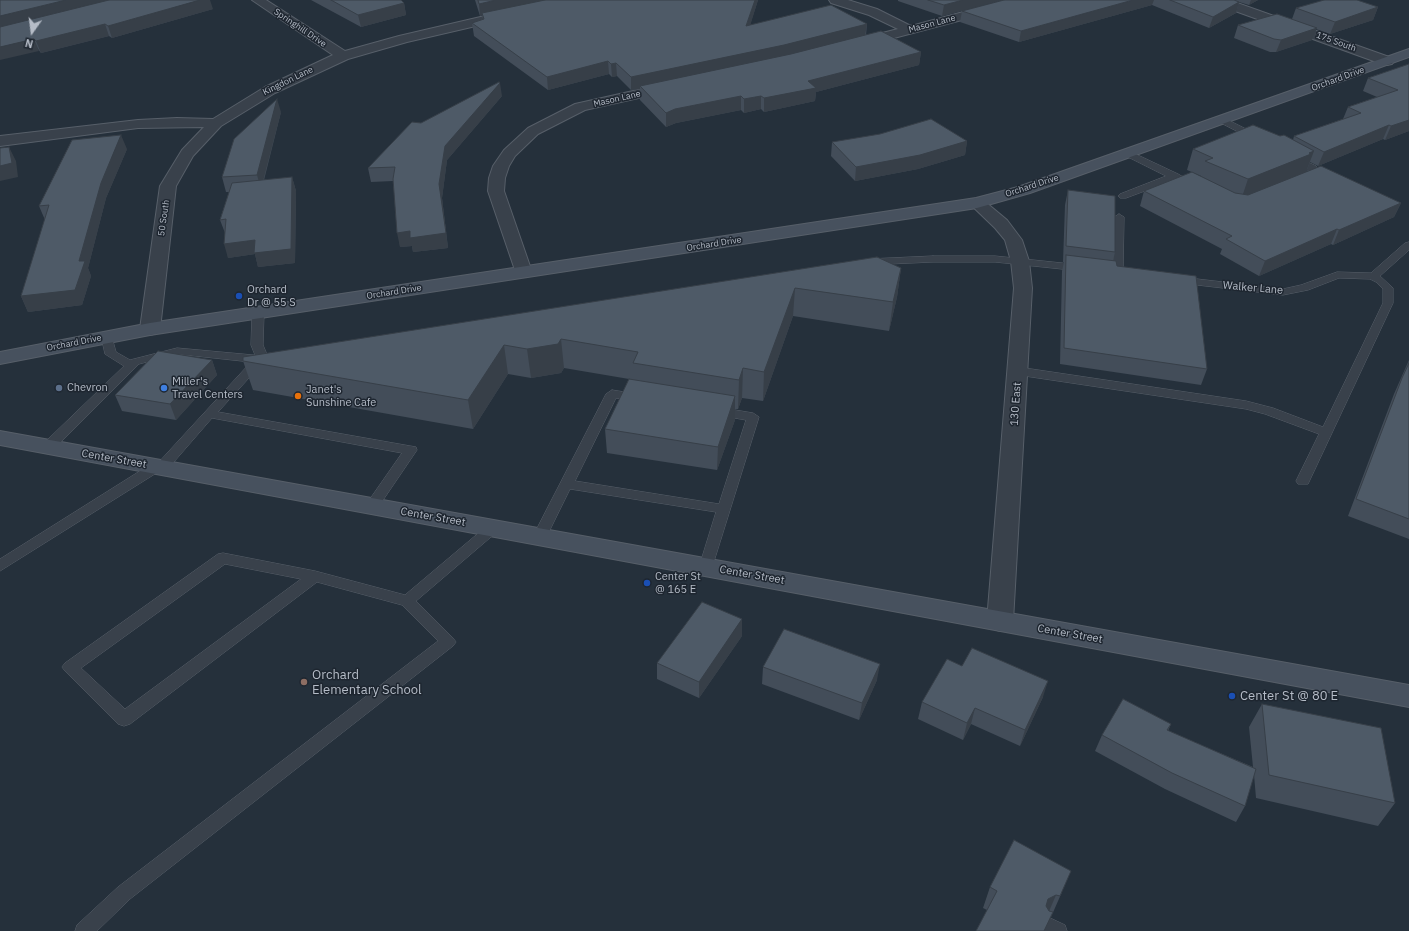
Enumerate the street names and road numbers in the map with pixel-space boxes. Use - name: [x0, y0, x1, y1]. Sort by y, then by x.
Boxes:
- street label: Springhill Drive: [272, 6, 328, 50]
- street label: Mason Lane: [907, 13, 957, 35]
- street label: 175 South: [1314, 30, 1358, 54]
- street label: Kingdon Lane: [261, 64, 315, 98]
- street label: Orchard Drive: [1310, 64, 1366, 94]
- street label: Mason Lane: [592, 88, 642, 110]
- street label: Orchard Drive: [1004, 172, 1060, 200]
- street label: 50 South: [156, 199, 172, 237]
- street label: Orchard Drive: [686, 234, 742, 254]
- street label: Walker Lane: [1222, 279, 1284, 297]
- street label: Orchard Drive: [366, 282, 422, 302]
- street label: Orchard Drive: [46, 332, 102, 354]
- street label: 130 East: [1008, 382, 1024, 426]
- street label: Center Street: [80, 447, 148, 471]
- street label: Center Street: [399, 505, 467, 529]
- street label: Center Street: [718, 563, 786, 587]
- street label: Center Street: [1036, 622, 1104, 646]

